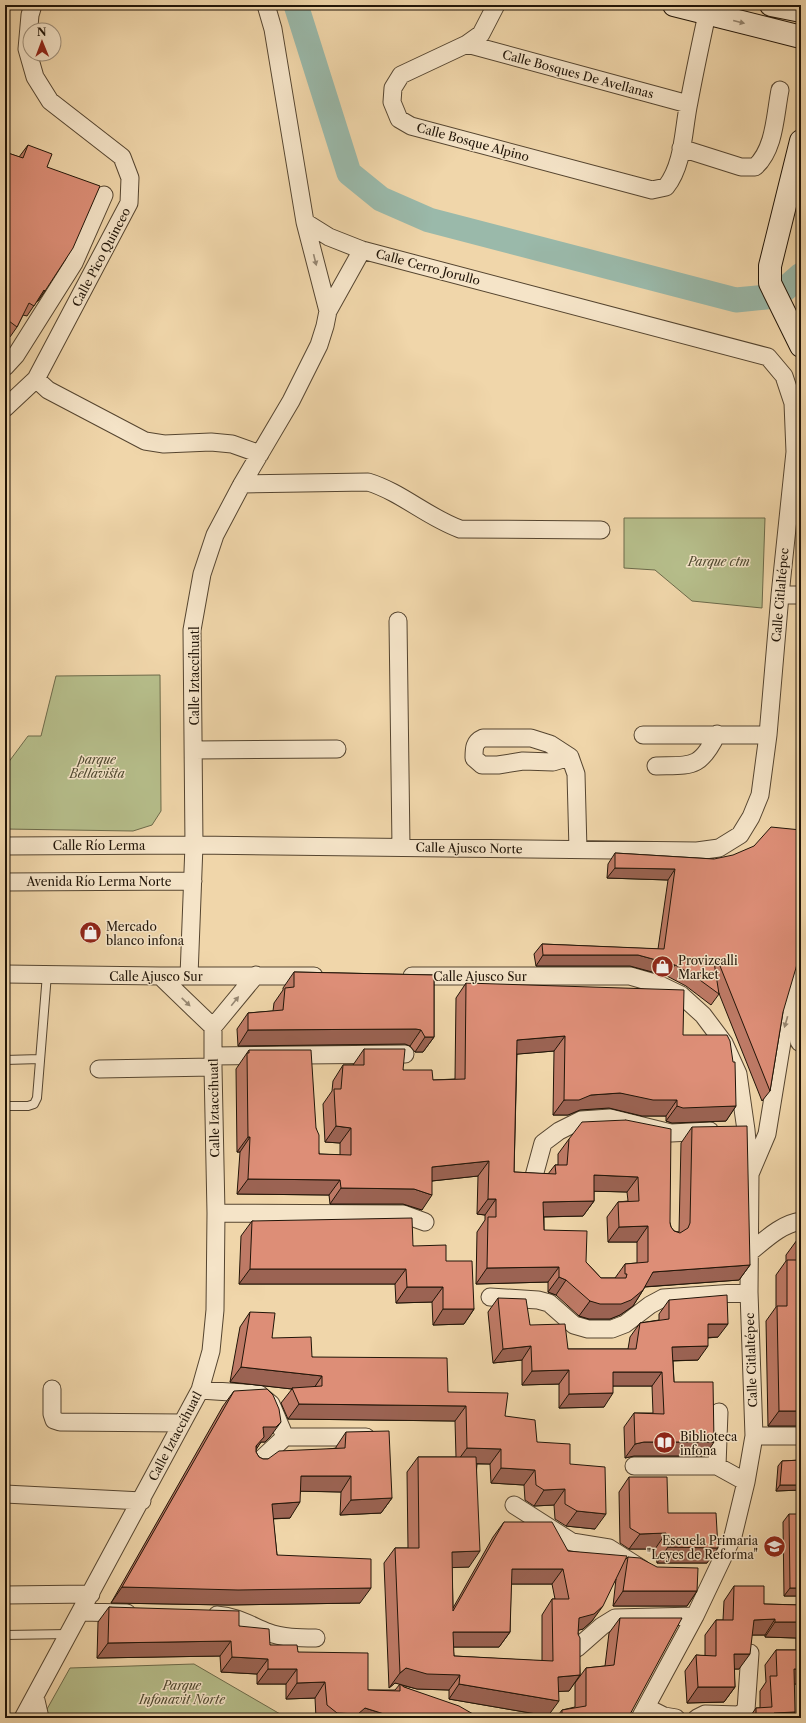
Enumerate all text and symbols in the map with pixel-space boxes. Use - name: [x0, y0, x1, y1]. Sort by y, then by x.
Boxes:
- one-way arrow: [733, 19, 745, 25]
- north arrow: [22, 22, 62, 62]
- text: N: [37, 25, 47, 39]
- street label: Calle Bosques De Avellanas: [501, 47, 655, 101]
- street label: Calle Bosque Alpino: [415, 120, 531, 164]
- street label: Calle Pico Quinceo: [69, 205, 133, 309]
- street label: Calle Cerro Jorullo: [374, 246, 482, 288]
- one-way arrow: [312, 254, 318, 266]
- street label: Calle Citlaltépec: [768, 547, 792, 643]
- park label: Parque ctm: [687, 554, 750, 569]
- street label: Calle Iztaccíhuatl: [187, 626, 202, 726]
- park label: parque Bellavista: [68, 752, 125, 781]
- street label: Calle Río Lerma: [53, 838, 146, 853]
- street label: Calle Ajusco Norte: [415, 840, 523, 856]
- street label: Avenida Río Lerma Norte: [25, 874, 172, 889]
- place label: Mercado blanco infona: [106, 919, 185, 948]
- shop icon: Mercado blanco infona: [78, 920, 104, 946]
- place label: Provizcalli Market: [678, 953, 738, 982]
- shop icon: Provizcalli Market: [650, 954, 676, 980]
- street label: Calle Ajusco Sur: [109, 969, 203, 984]
- street label: Calle Ajusco Sur: [433, 969, 527, 984]
- one-way arrow: [230, 996, 239, 1007]
- one-way arrow: [182, 997, 191, 1006]
- one-way arrow: [783, 1016, 789, 1028]
- street label: Calle Iztaccíhuatl: [206, 1058, 222, 1158]
- street label: Calle Citlaltépec: [742, 1312, 760, 1408]
- street label: Calle Iztaccíhuatl: [145, 1388, 205, 1483]
- place label: Biblioteca infona: [680, 1429, 738, 1458]
- library icon: Biblioteca infona: [652, 1430, 678, 1456]
- place label: Escuela Primaria "Leyes de Reforma": [647, 1533, 759, 1562]
- school or university icon: Escuela Primaria "Leyes de Reforma": [761, 1534, 787, 1560]
- park label: Parque Infonavit Norte: [138, 1678, 226, 1707]

